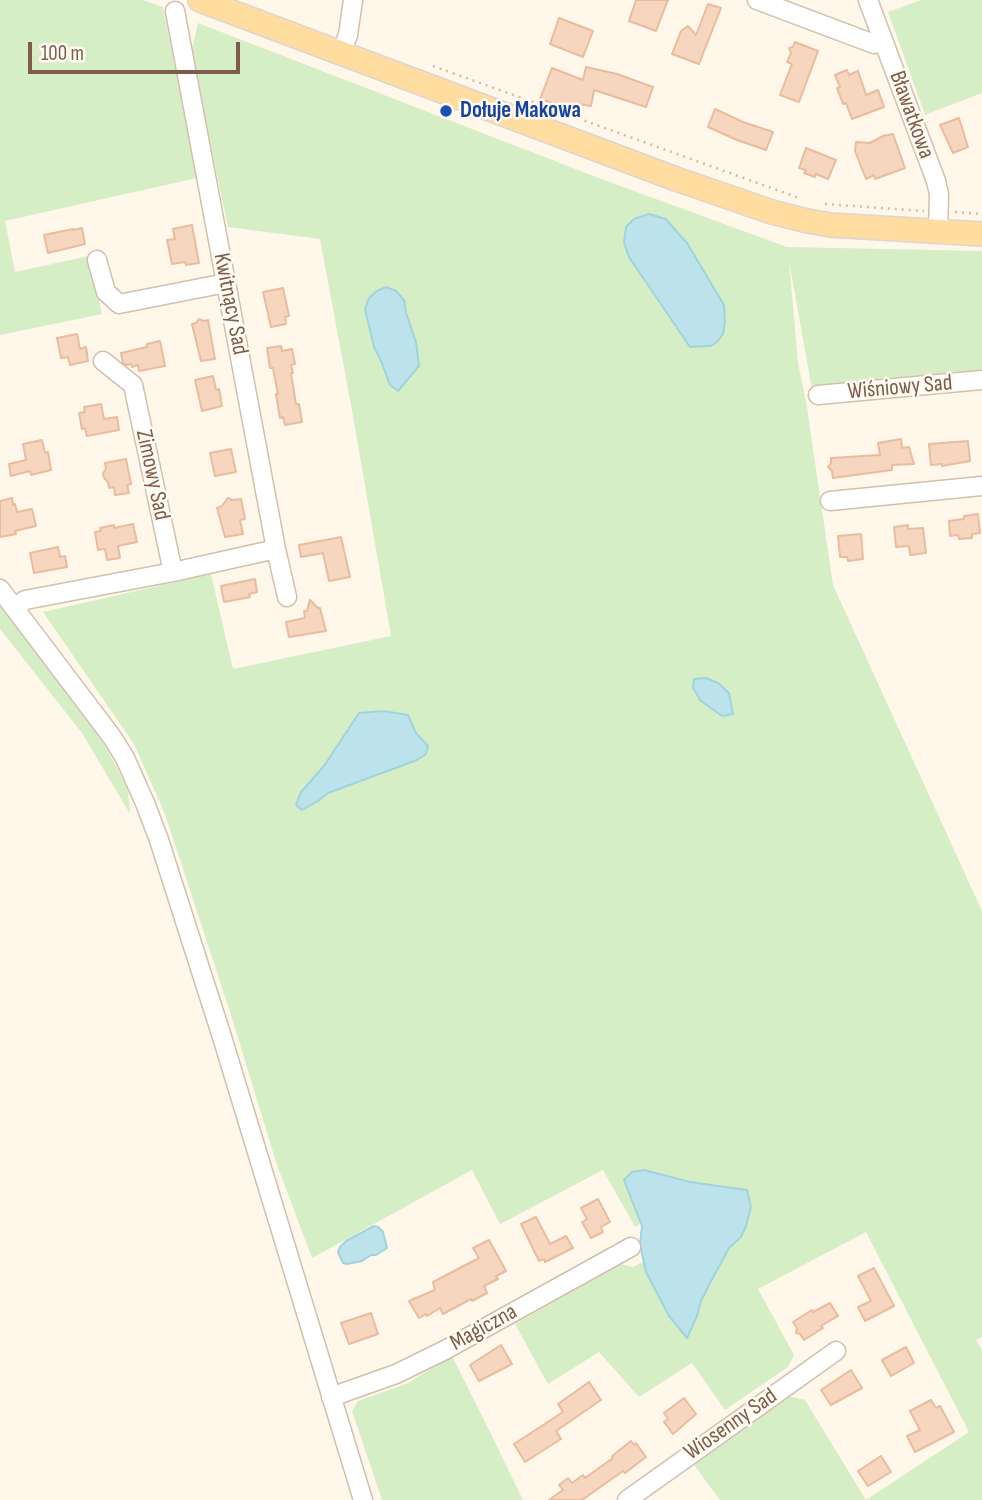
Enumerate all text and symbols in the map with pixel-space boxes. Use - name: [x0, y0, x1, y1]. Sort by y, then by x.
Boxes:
- scale bar: [32, 28, 243, 72]
- text: 100 m: [41, 41, 84, 66]
- street label: Bławatkowa: [882, 67, 940, 163]
- place label: Dołuje Makowa: [460, 97, 581, 125]
- marker: Dołuje Makowa: [438, 103, 454, 119]
- street label: Kwitnący Sad: [207, 251, 253, 357]
- street label: Wiśniowy Sad: [847, 370, 953, 406]
- street label: Zimowy Sad: [129, 427, 175, 523]
- street label: Magiczna: [446, 1298, 522, 1358]
- street label: Wiosenny Sad: [679, 1383, 783, 1467]

